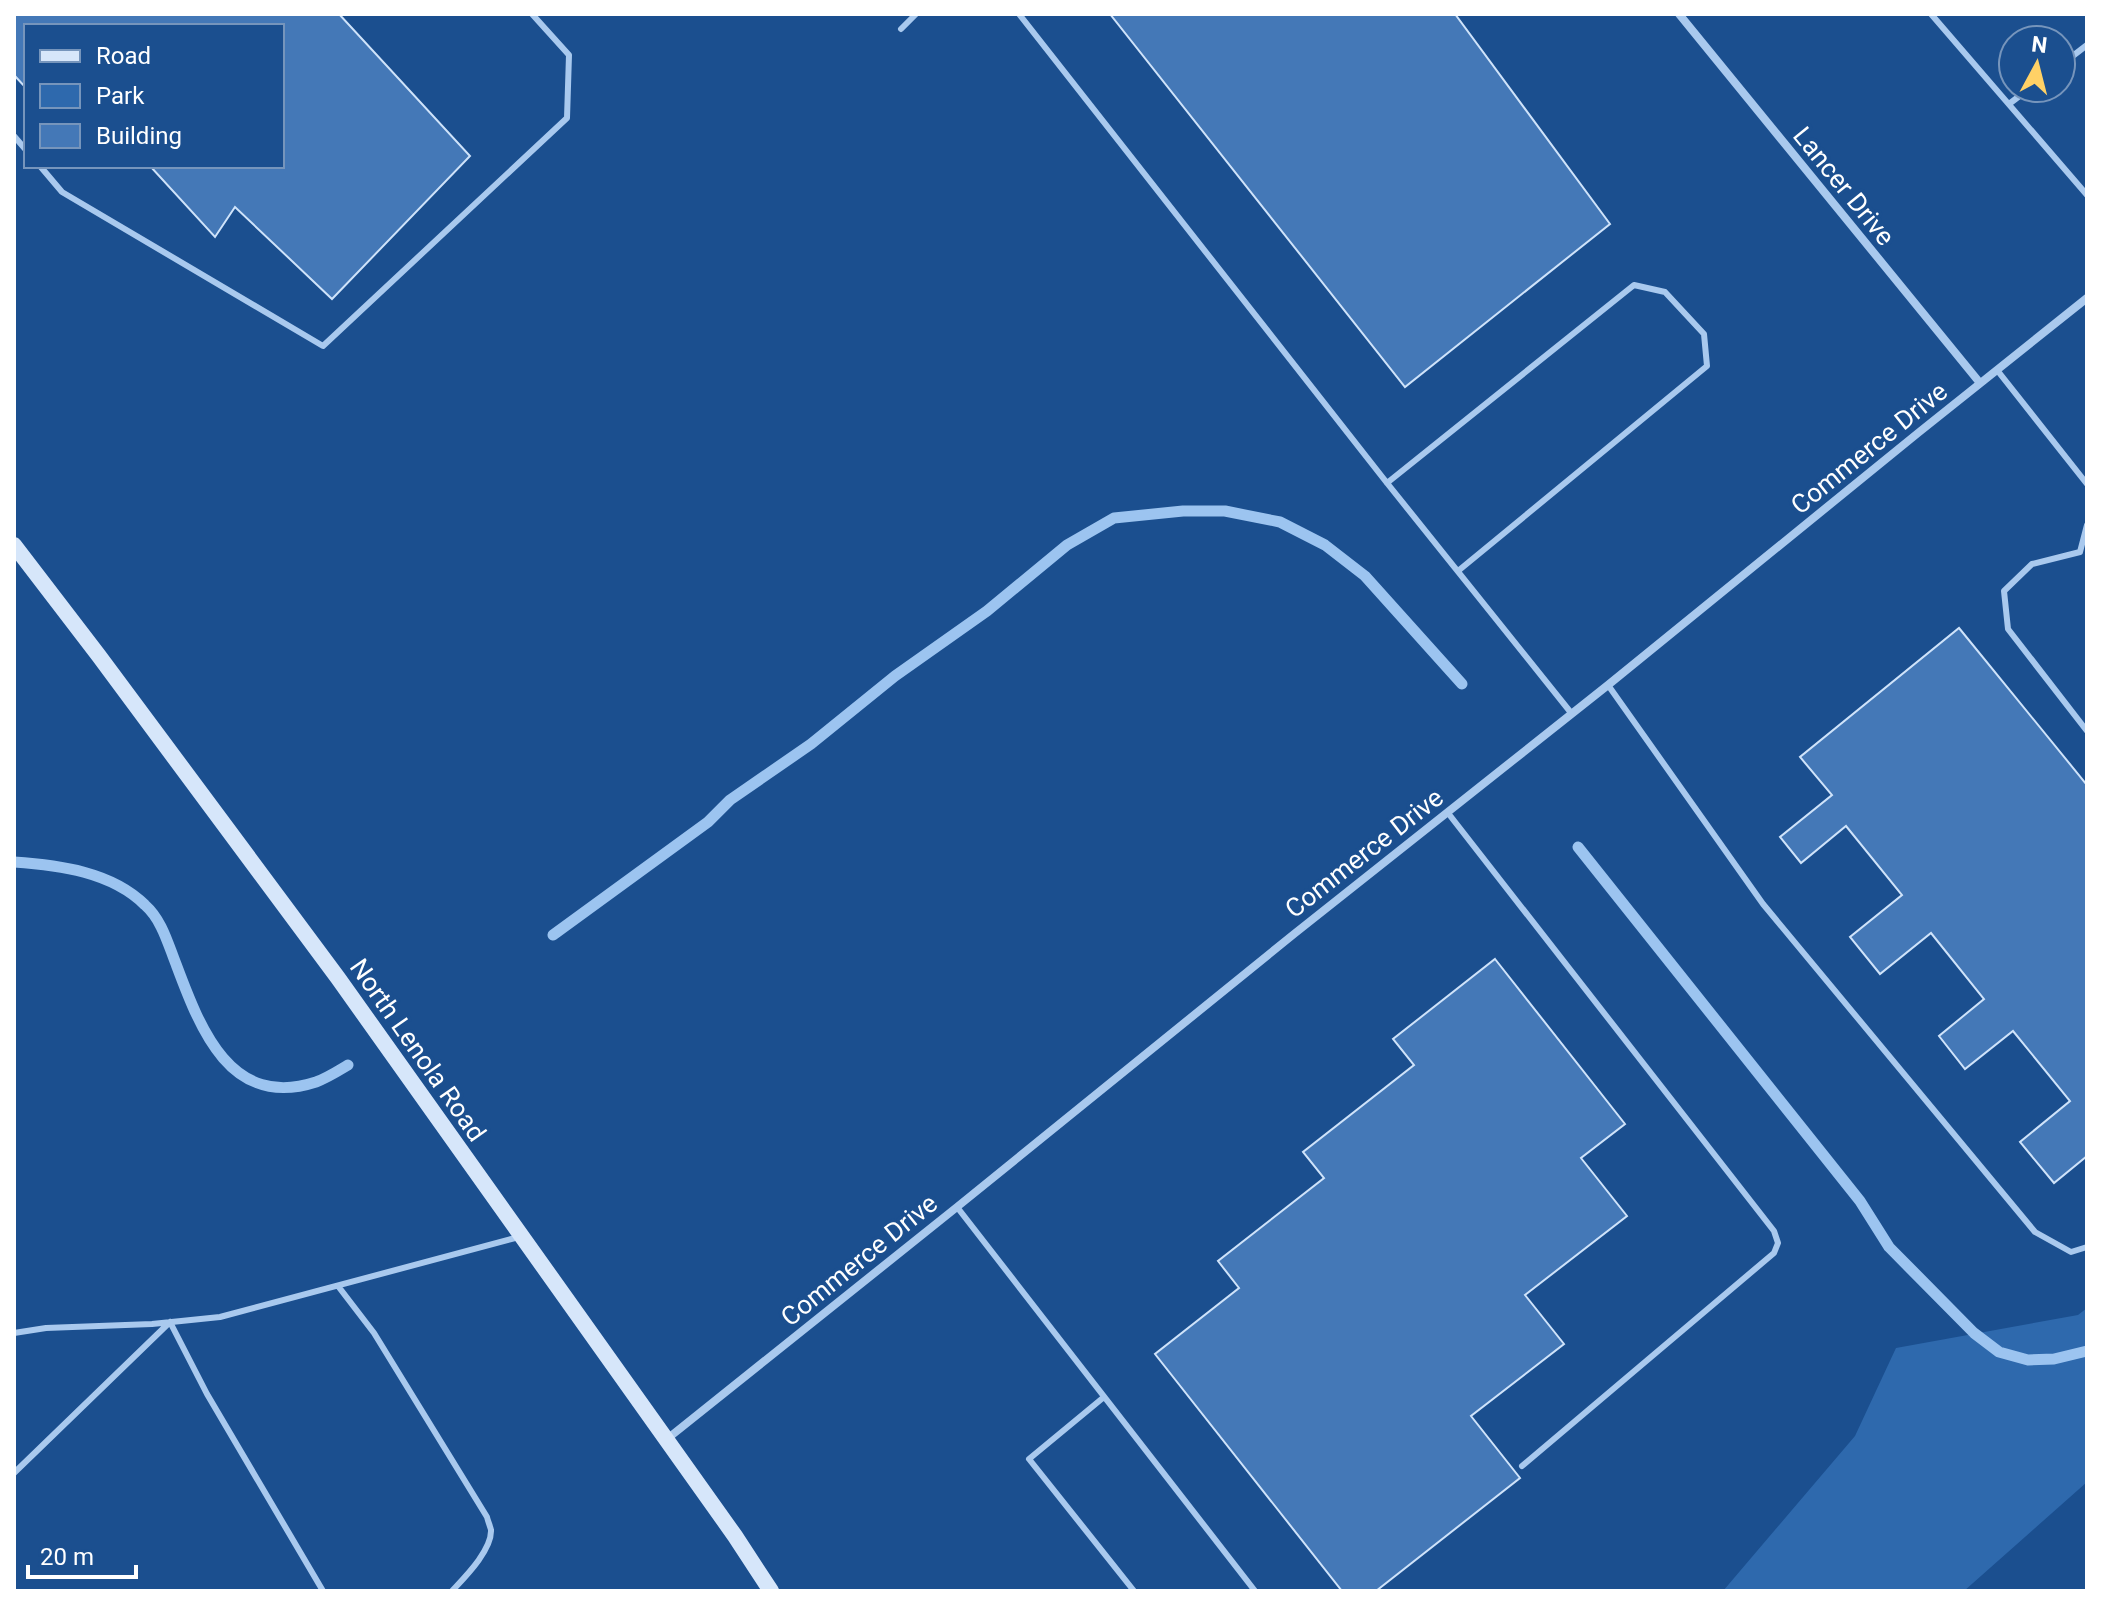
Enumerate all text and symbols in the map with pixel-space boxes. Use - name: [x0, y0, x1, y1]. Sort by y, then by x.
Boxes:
- legend: [24, 24, 284, 168]
- north arrow: [1997, 24, 2077, 104]
- text: N: [2030, 31, 2049, 58]
- text: Road: [96, 42, 151, 70]
- text: Park: [96, 82, 145, 110]
- street label: Lancer Drive: [1787, 121, 1901, 251]
- text: Building: [96, 122, 182, 150]
- street label: Commerce Drive: [1785, 376, 1953, 520]
- street label: Commerce Drive: [1279, 782, 1449, 924]
- street label: North Lenola Road: [344, 953, 492, 1147]
- street label: Commerce Drive: [775, 1188, 943, 1332]
- scale bar: [28, 1529, 136, 1579]
- text: 20 m: [40, 1543, 94, 1571]

